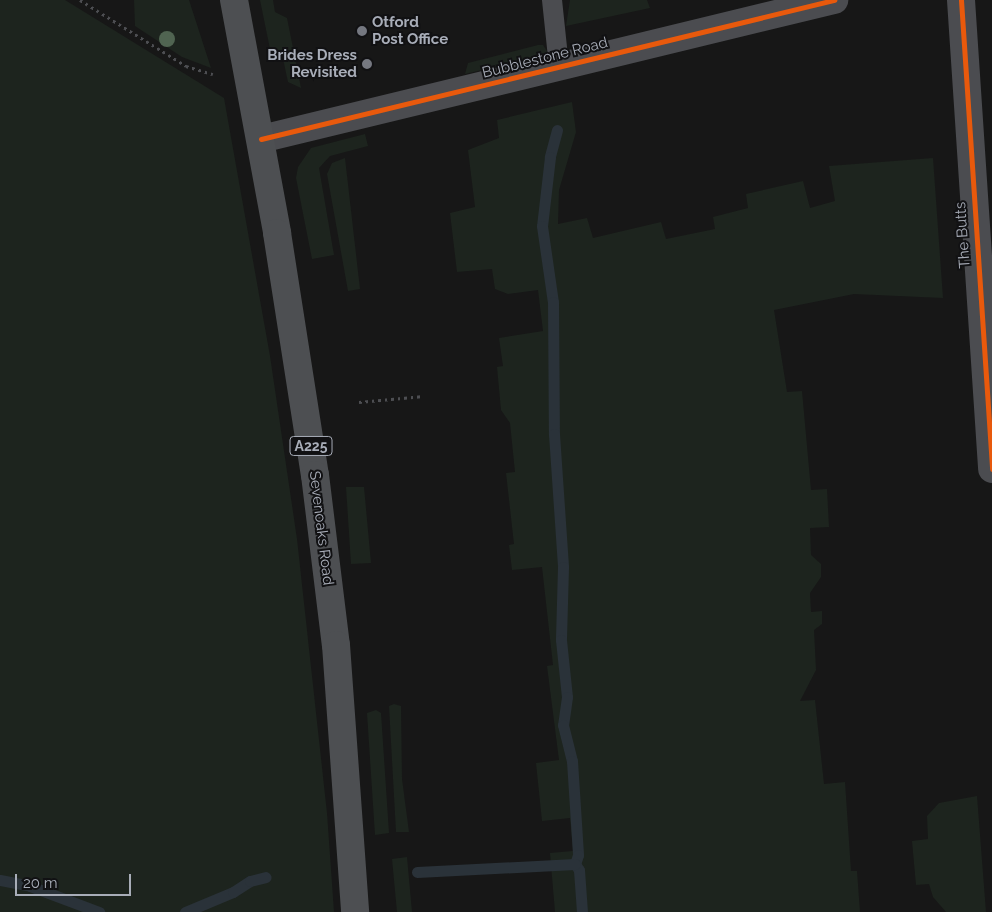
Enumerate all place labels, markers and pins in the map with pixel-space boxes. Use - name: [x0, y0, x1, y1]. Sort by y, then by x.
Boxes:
- place label: Otford Post Office: [372, 13, 448, 48]
- marker: Otford Post Office: [356, 25, 368, 37]
- place label: Brides Dress Revisited: [267, 46, 357, 81]
- marker: Brides Dress Revisited: [361, 58, 373, 70]

